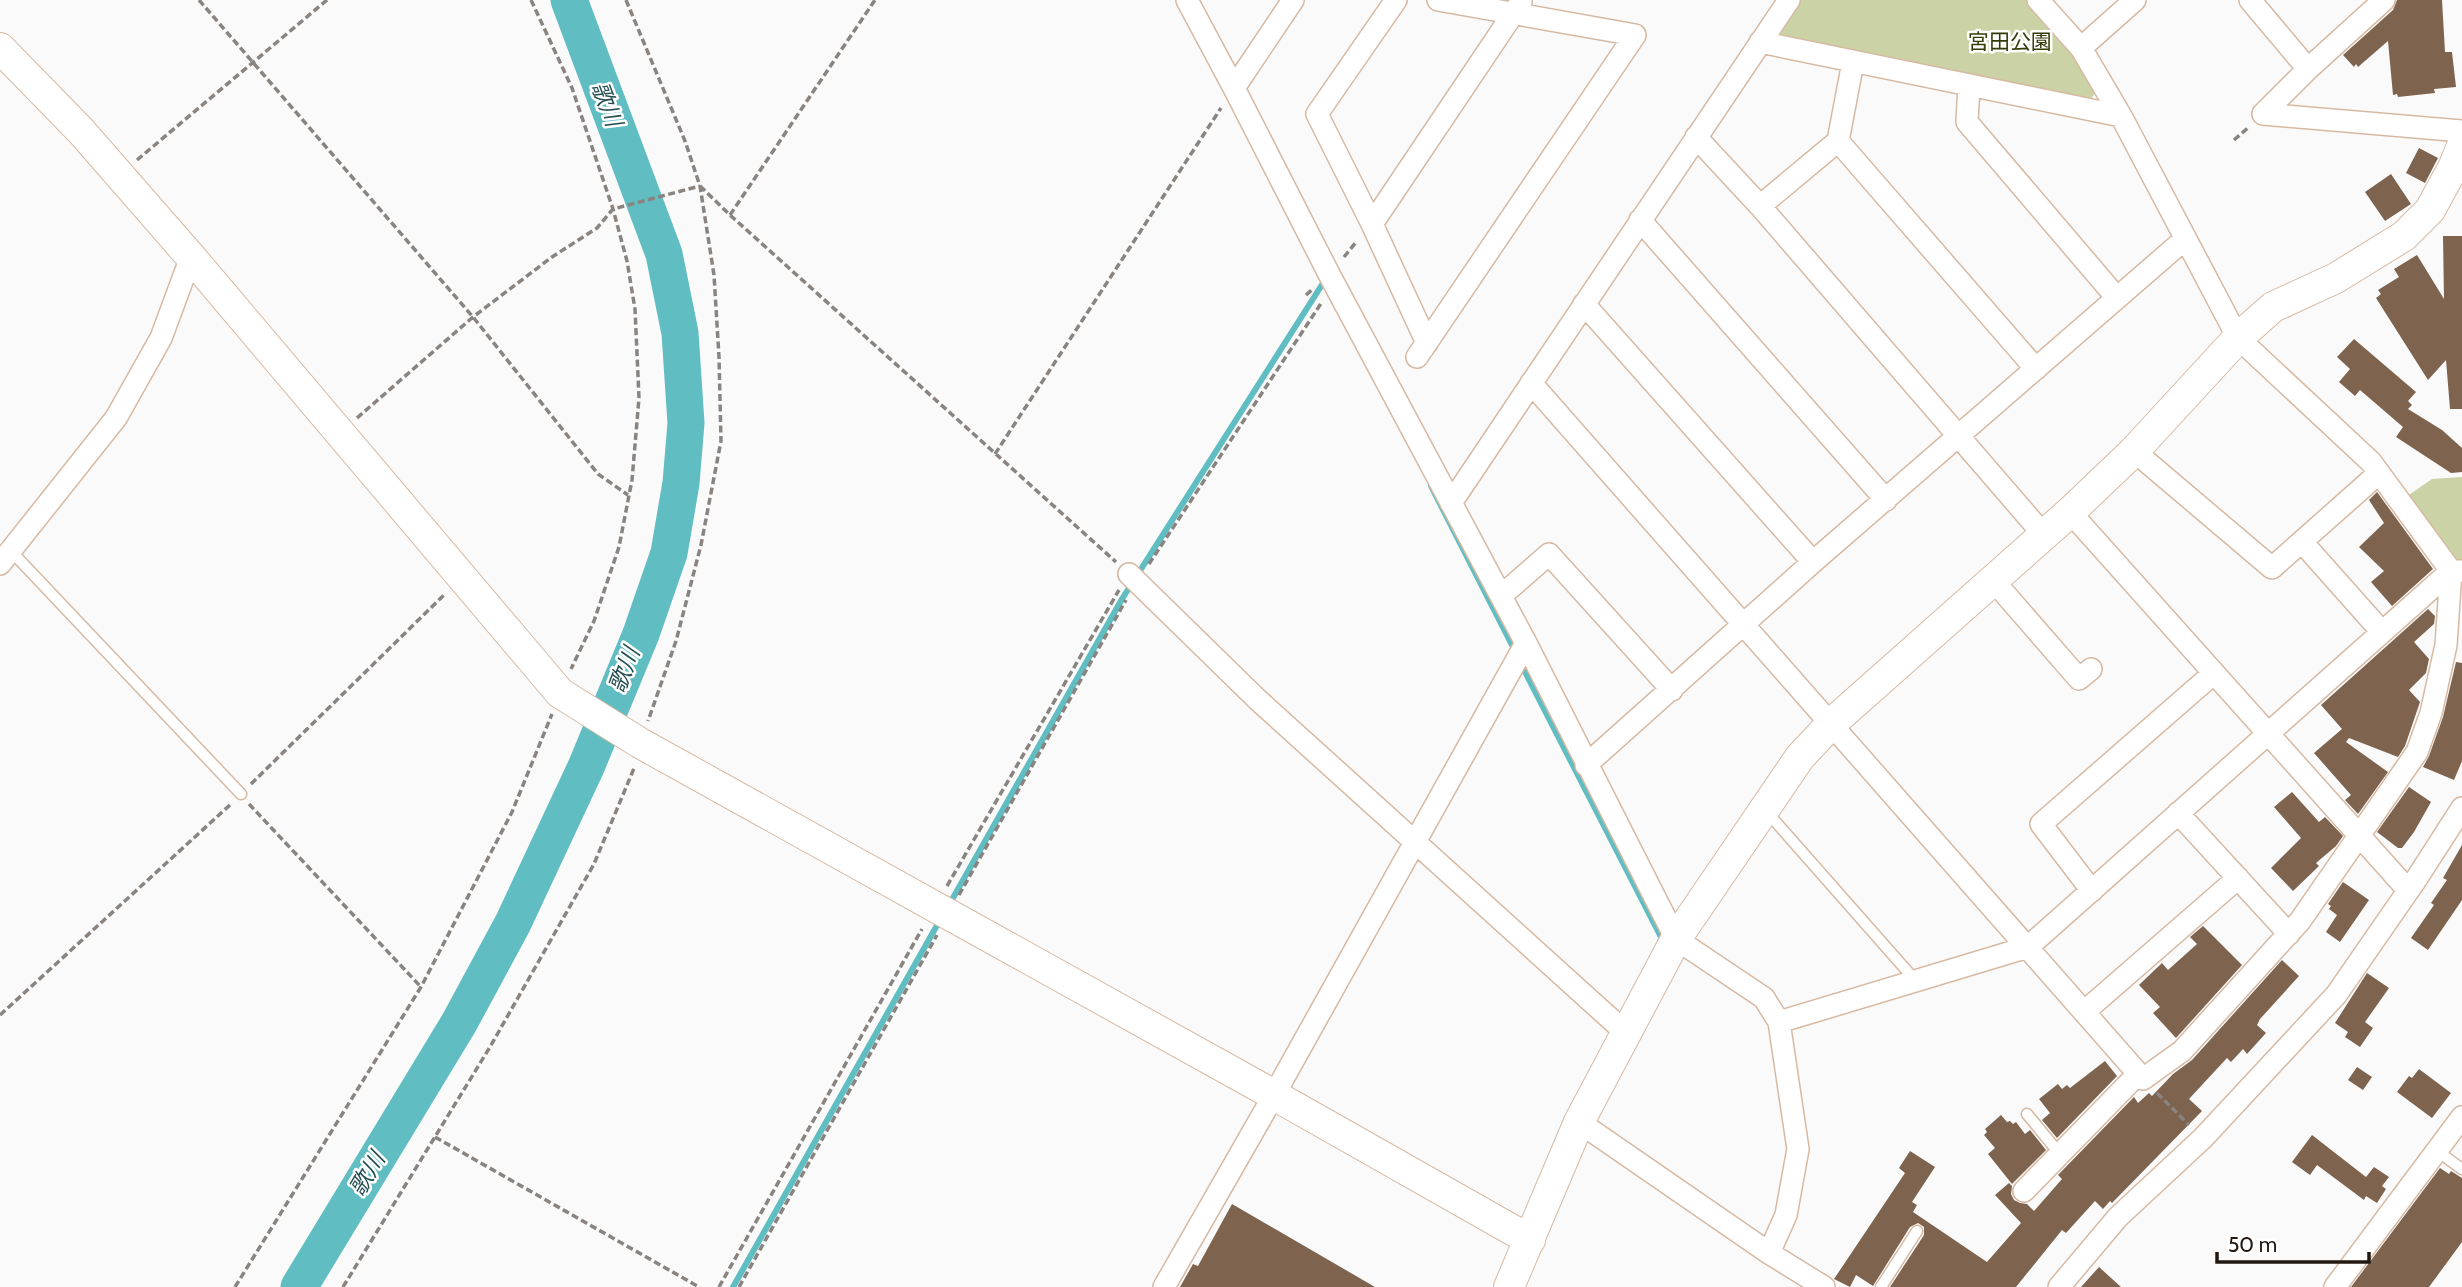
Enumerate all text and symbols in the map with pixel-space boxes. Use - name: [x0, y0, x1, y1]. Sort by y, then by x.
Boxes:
- park label: 宮田公園: [1968, 29, 2052, 54]
- water label: 歌川: [586, 78, 629, 133]
- water label: 歌川: [603, 641, 646, 696]
- water label: 歌川: [343, 1145, 392, 1201]
- scale bar: [2217, 1220, 2369, 1264]
- text: 50 m: [2228, 1232, 2277, 1257]

